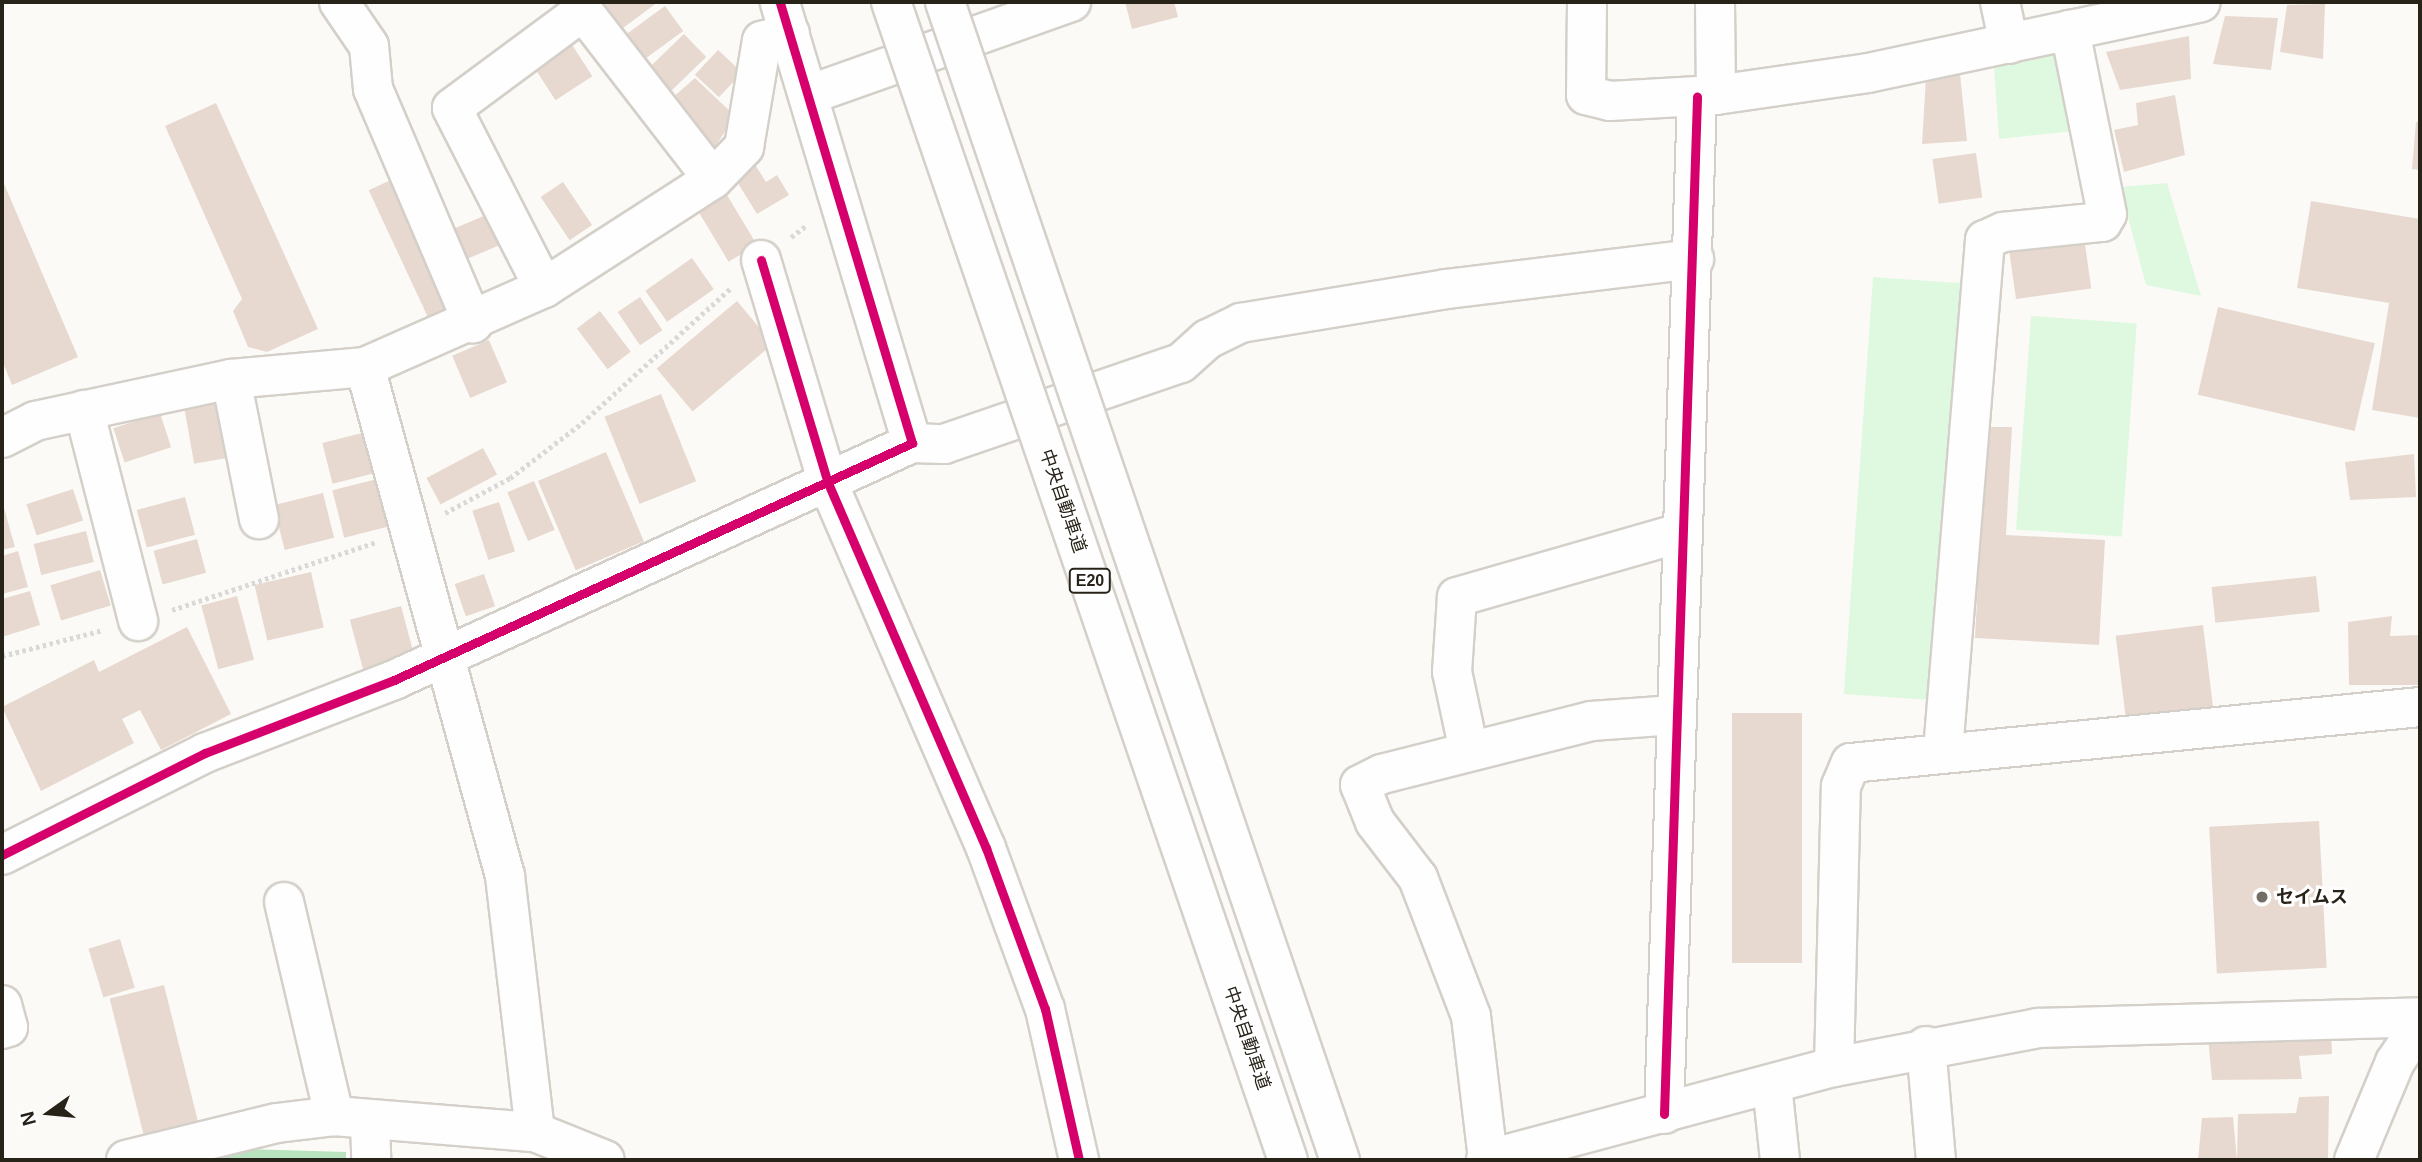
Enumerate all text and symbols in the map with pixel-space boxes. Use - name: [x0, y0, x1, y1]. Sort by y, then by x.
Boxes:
- street label: 中央自動車道: [1035, 446, 1091, 556]
- road number: E20: [1067, 568, 1113, 594]
- place label: セイムス: [2276, 886, 2348, 908]
- marker: セイムス: [2254, 889, 2270, 905]
- street label: 中央自動車道: [1219, 983, 1275, 1093]
- north arrow: [14, 1078, 84, 1148]
- text: N: [16, 1109, 40, 1128]

